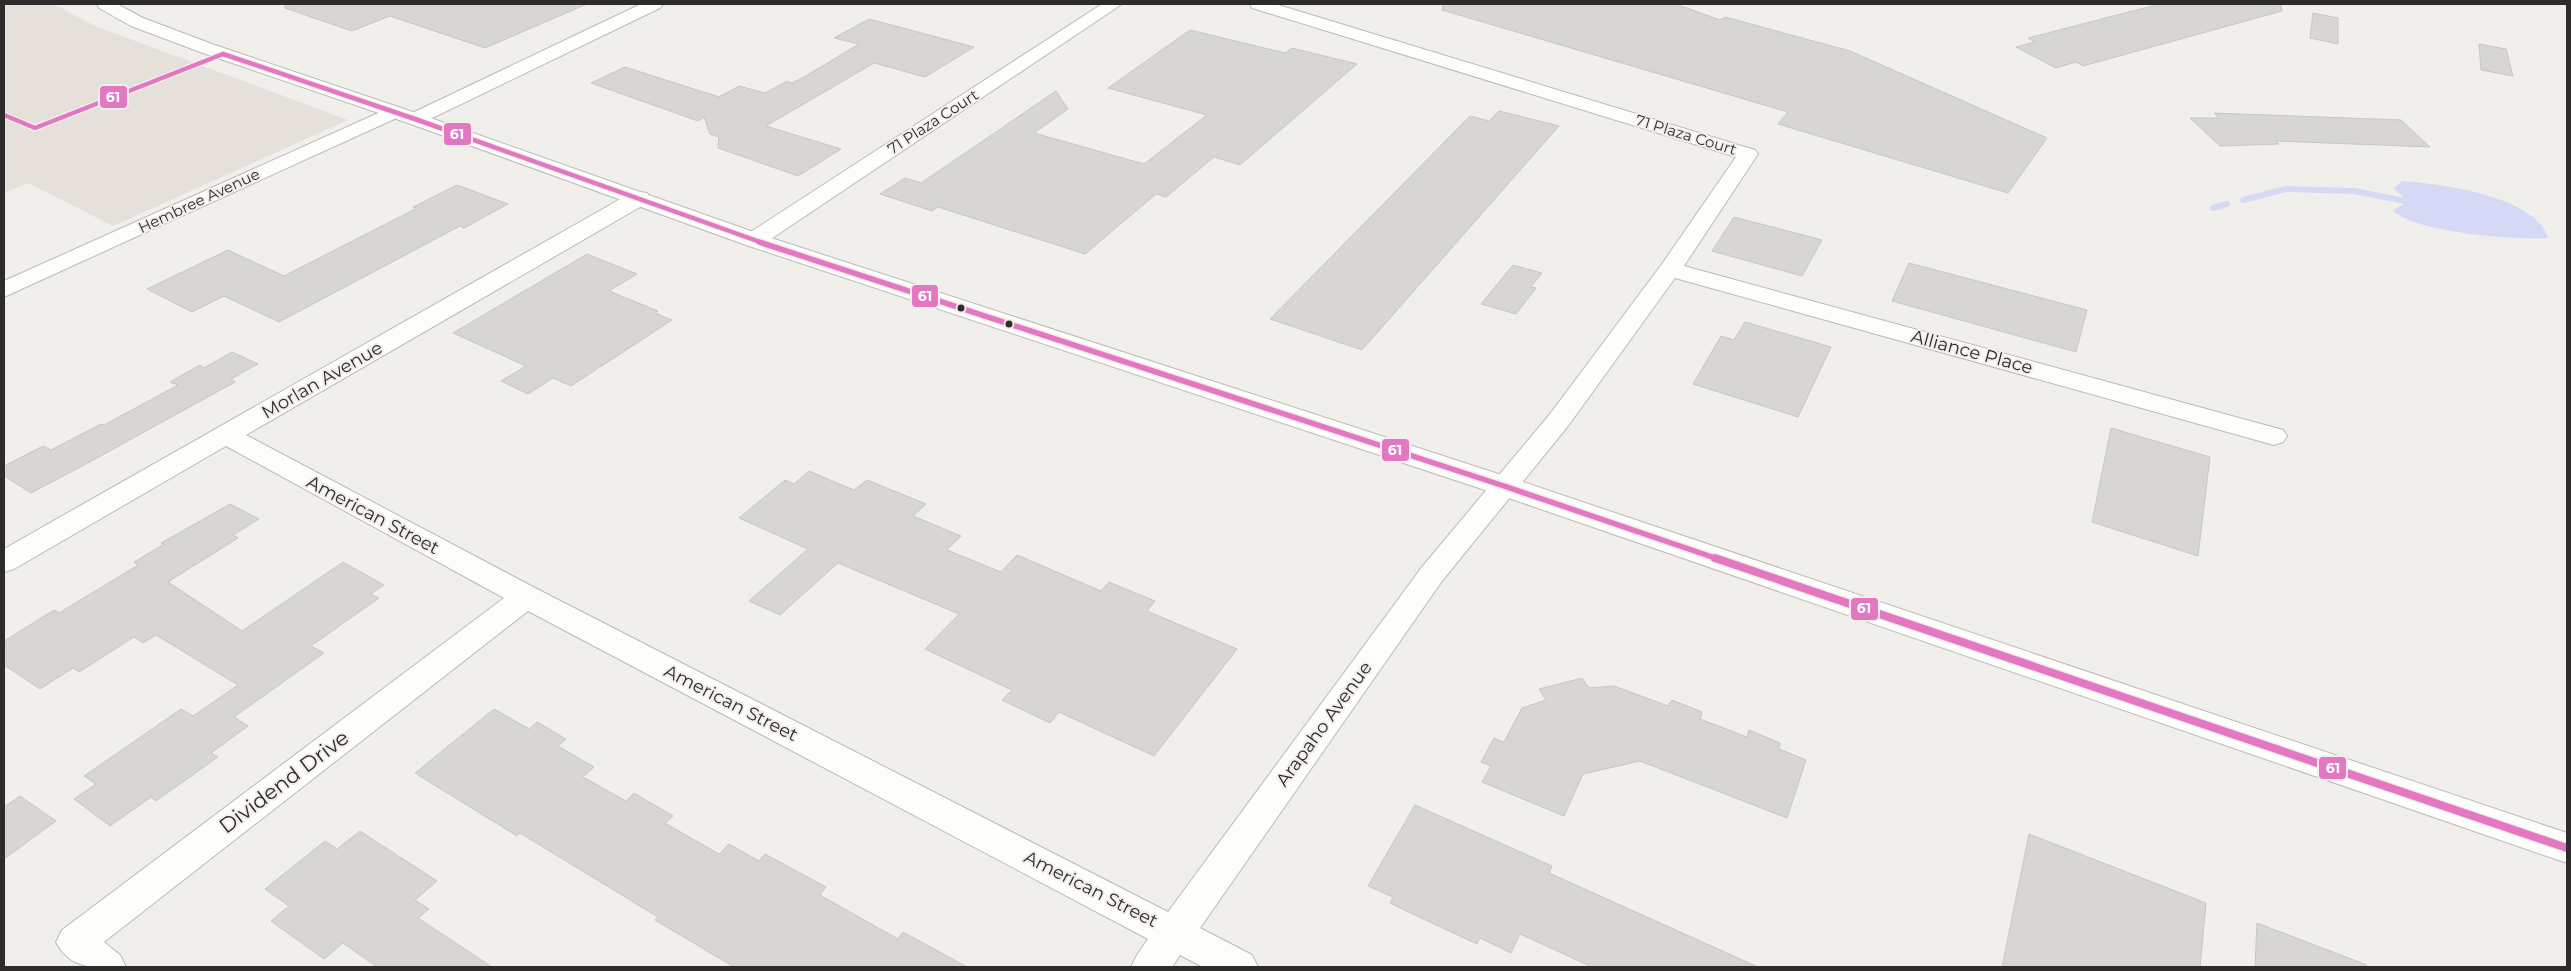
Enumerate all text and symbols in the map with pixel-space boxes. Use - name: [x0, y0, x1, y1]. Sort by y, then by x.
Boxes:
- line badge: 61: [99, 85, 128, 109]
- street label: 71 Plaza Court: [884, 85, 982, 158]
- text: 61: [106, 88, 120, 106]
- street label: 71 Plaza Court: [1633, 110, 1739, 159]
- line badge: 61: [443, 122, 472, 146]
- text: 61: [450, 125, 464, 143]
- street label: Hembree Avenue: [135, 164, 263, 237]
- line badge: 61: [911, 284, 939, 308]
- text: 61: [918, 287, 932, 305]
- unlabelled marker: [956, 303, 966, 313]
- unlabelled marker: [1004, 319, 1014, 329]
- street label: Alliance Place: [1909, 325, 2035, 379]
- street label: Morlan Avenue: [258, 336, 386, 423]
- line badge: 61: [1381, 438, 1410, 462]
- text: 61: [1388, 441, 1402, 459]
- street label: American Street: [303, 471, 443, 559]
- line badge: 61: [1850, 597, 1879, 621]
- text: 61: [1857, 599, 1871, 617]
- street label: Arapaho Avenue: [1271, 657, 1377, 791]
- street label: American Street: [661, 660, 801, 746]
- street label: Dividend Drive: [214, 725, 353, 838]
- line badge: 61: [2318, 756, 2347, 780]
- text: 61: [2326, 759, 2340, 777]
- street label: American Street: [1021, 846, 1161, 932]

